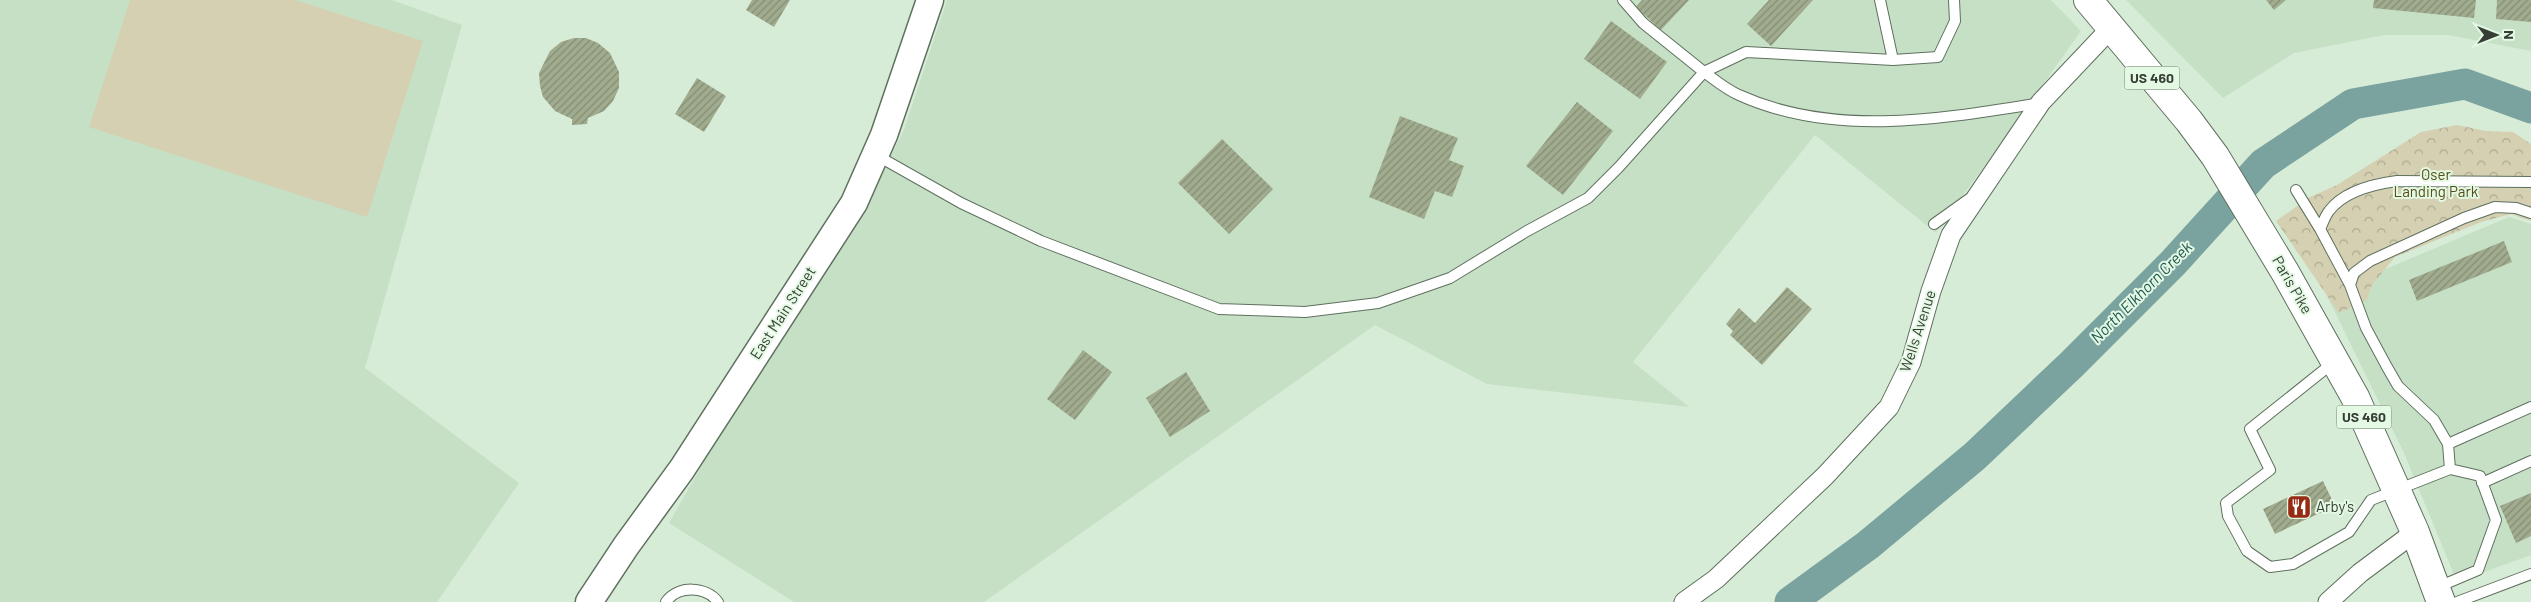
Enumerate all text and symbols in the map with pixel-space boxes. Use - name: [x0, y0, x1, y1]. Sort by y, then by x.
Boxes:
- north arrow: [2471, 10, 2521, 60]
- text: N: [2501, 30, 2518, 40]
- road number: US 460: [2124, 66, 2180, 90]
- park label: Oser Landing Park: [2394, 165, 2479, 200]
- water label: North Elkhorn Creek: [2086, 237, 2196, 346]
- street label: Paris Pike: [2269, 252, 2317, 317]
- street label: East Main Street: [746, 263, 819, 362]
- street label: Wells Avenue: [1895, 287, 1939, 374]
- road number: US 460: [2336, 406, 2392, 428]
- restaurant icon: Arby's: [2286, 494, 2312, 520]
- place label: Arby's: [2316, 497, 2354, 515]

